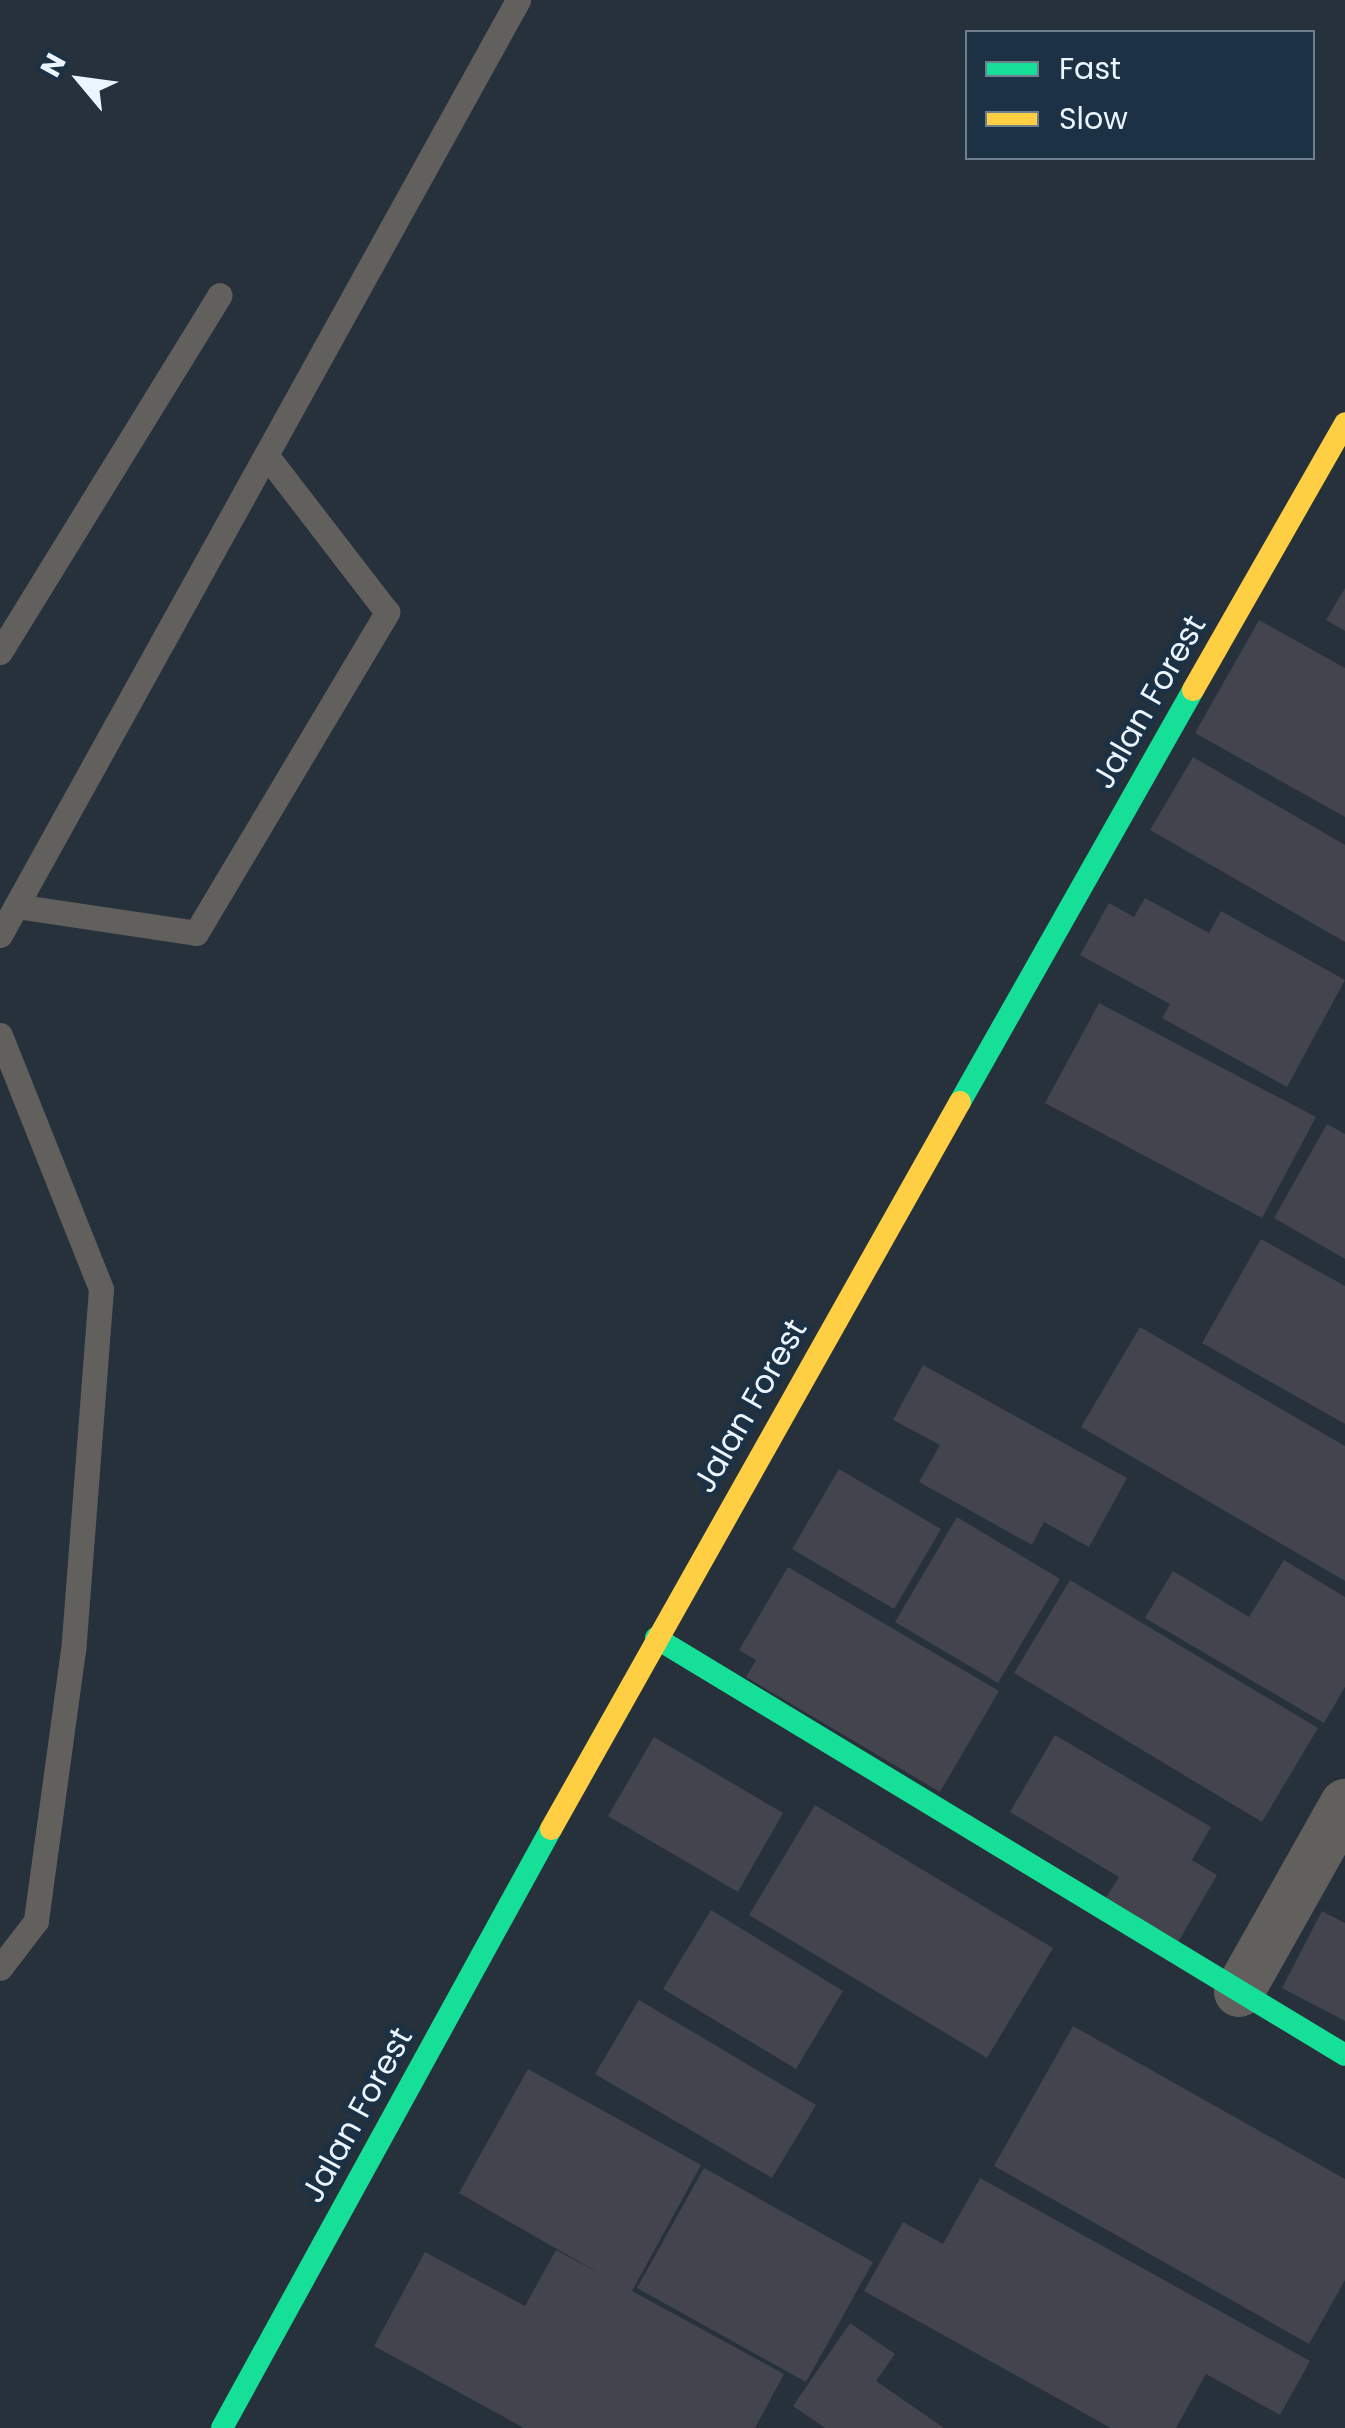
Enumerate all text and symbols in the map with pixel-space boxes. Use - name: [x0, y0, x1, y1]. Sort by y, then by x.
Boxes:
- north arrow: [30, 30, 130, 130]
- legend: [965, 30, 1315, 160]
- text: N: [31, 47, 75, 84]
- text: Fast: [1059, 47, 1121, 90]
- text: Slow: [1059, 97, 1128, 140]
- street label: Jalan Forest: [1084, 608, 1214, 796]
- street label: Jalan Forest: [685, 1312, 815, 1500]
- street label: Jalan Forest: [293, 2021, 421, 2209]

